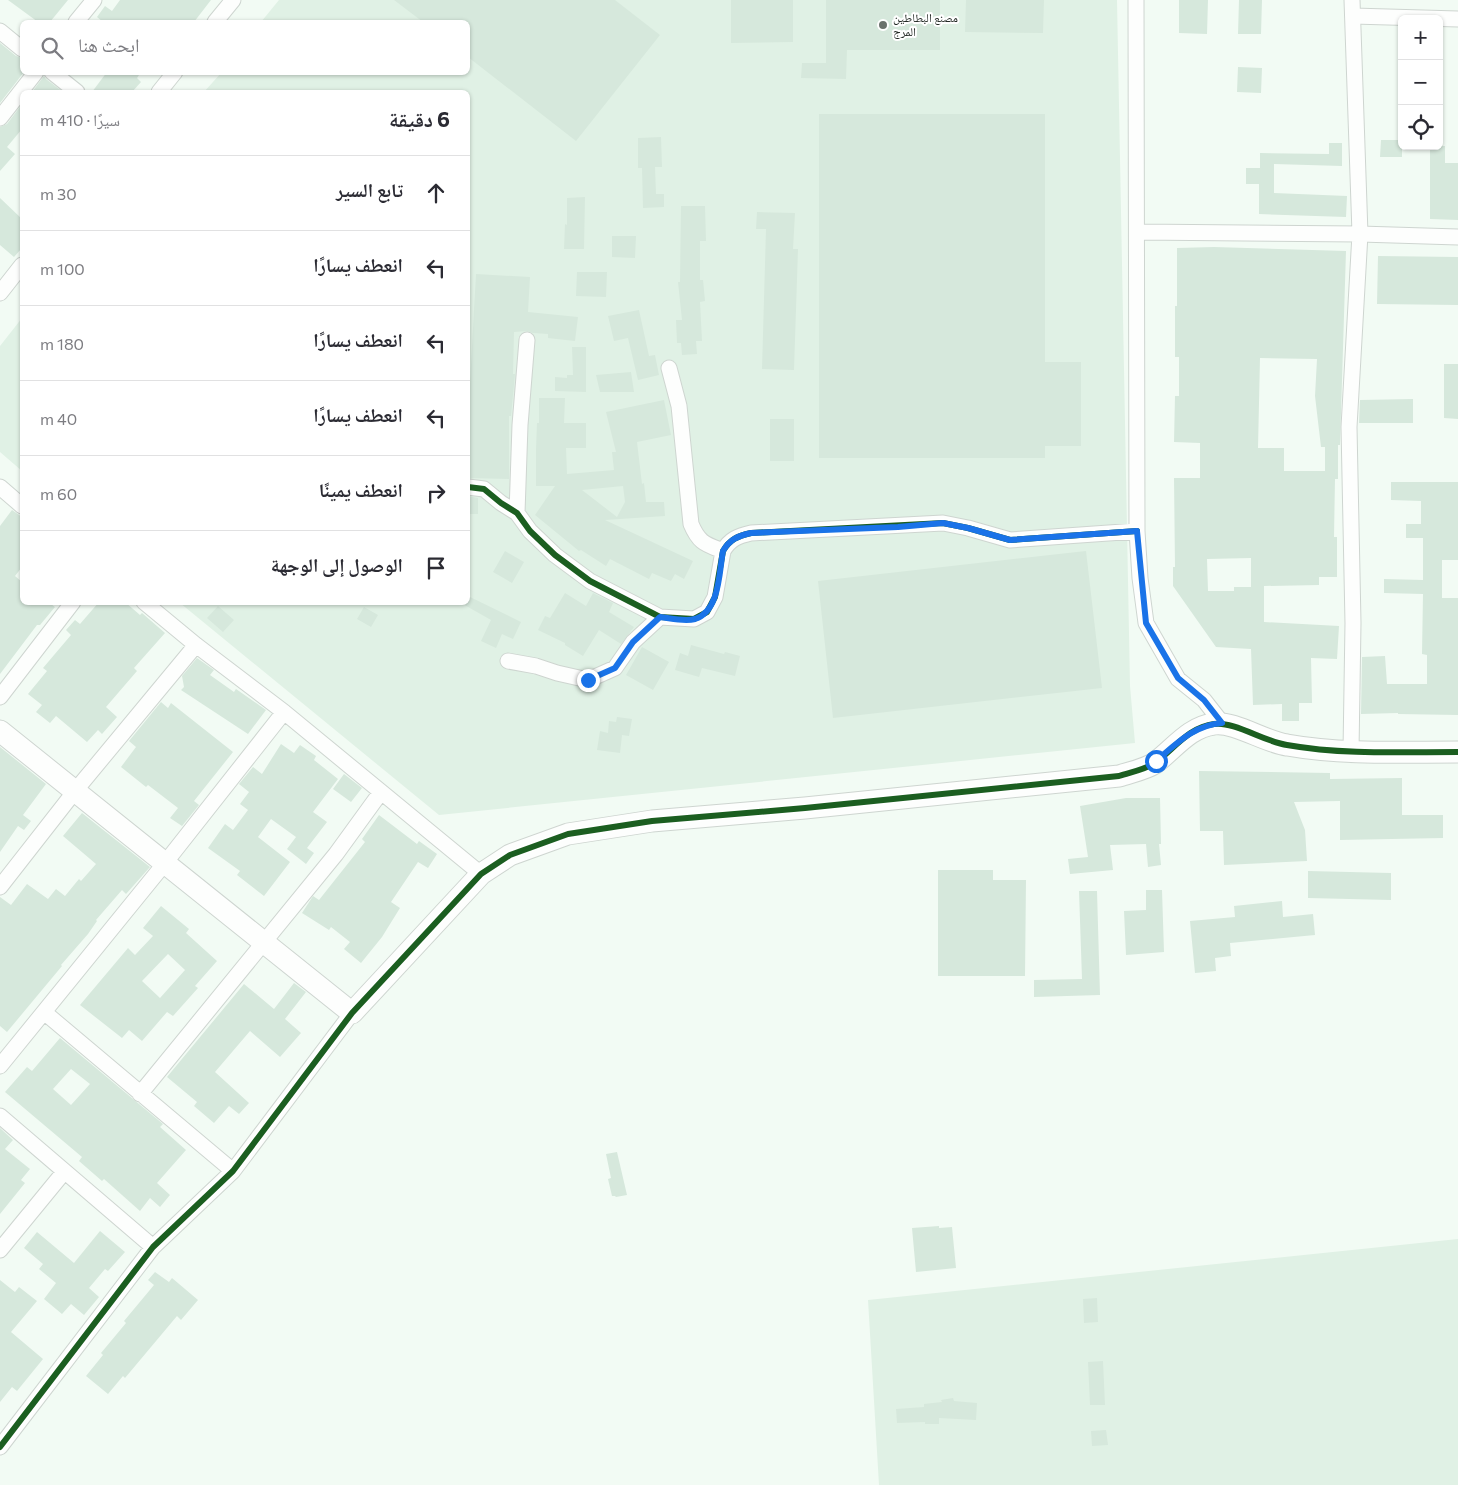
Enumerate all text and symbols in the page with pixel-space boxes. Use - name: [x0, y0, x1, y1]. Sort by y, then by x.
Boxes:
- place label: مصنع البطاطين المرج: [893, 10, 958, 39]
- map controls: [1398, 15, 1443, 150]
- button: +: [1398, 15, 1443, 60]
- marker: مصنع البطاطين المرج: [877, 19, 889, 31]
- search box: [20, 20, 470, 75]
- text: ابحث هنا: [78, 33, 140, 56]
- icon: search: [38, 34, 66, 62]
- button: −: [1398, 60, 1443, 105]
- button: locate: [1398, 105, 1443, 150]
- text: 6 دقيقة: [389, 106, 450, 131]
- text: سيرًا · 410 m: [40, 110, 120, 129]
- text: تابع السير: [336, 178, 403, 201]
- icon: ahead: [422, 179, 450, 207]
- text: 30 m: [40, 184, 77, 203]
- text: انعطف يسارًا: [313, 253, 403, 276]
- icon: left: [422, 254, 450, 282]
- text: 100 m: [40, 259, 85, 278]
- text: انعطف يسارًا: [313, 328, 403, 351]
- icon: left: [422, 329, 450, 357]
- text: 180 m: [40, 334, 84, 353]
- text: انعطف يسارًا: [313, 403, 403, 426]
- icon: left: [422, 404, 450, 432]
- text: 40 m: [40, 409, 77, 428]
- text: انعطف يمينًا: [319, 478, 403, 501]
- icon: right: [422, 479, 450, 507]
- text: 60 m: [40, 484, 77, 503]
- text: الوصول إلى الوجهة: [271, 553, 403, 576]
- icon: arrive: [422, 554, 450, 582]
- route end: [577, 669, 600, 692]
- route start: [1145, 750, 1168, 773]

